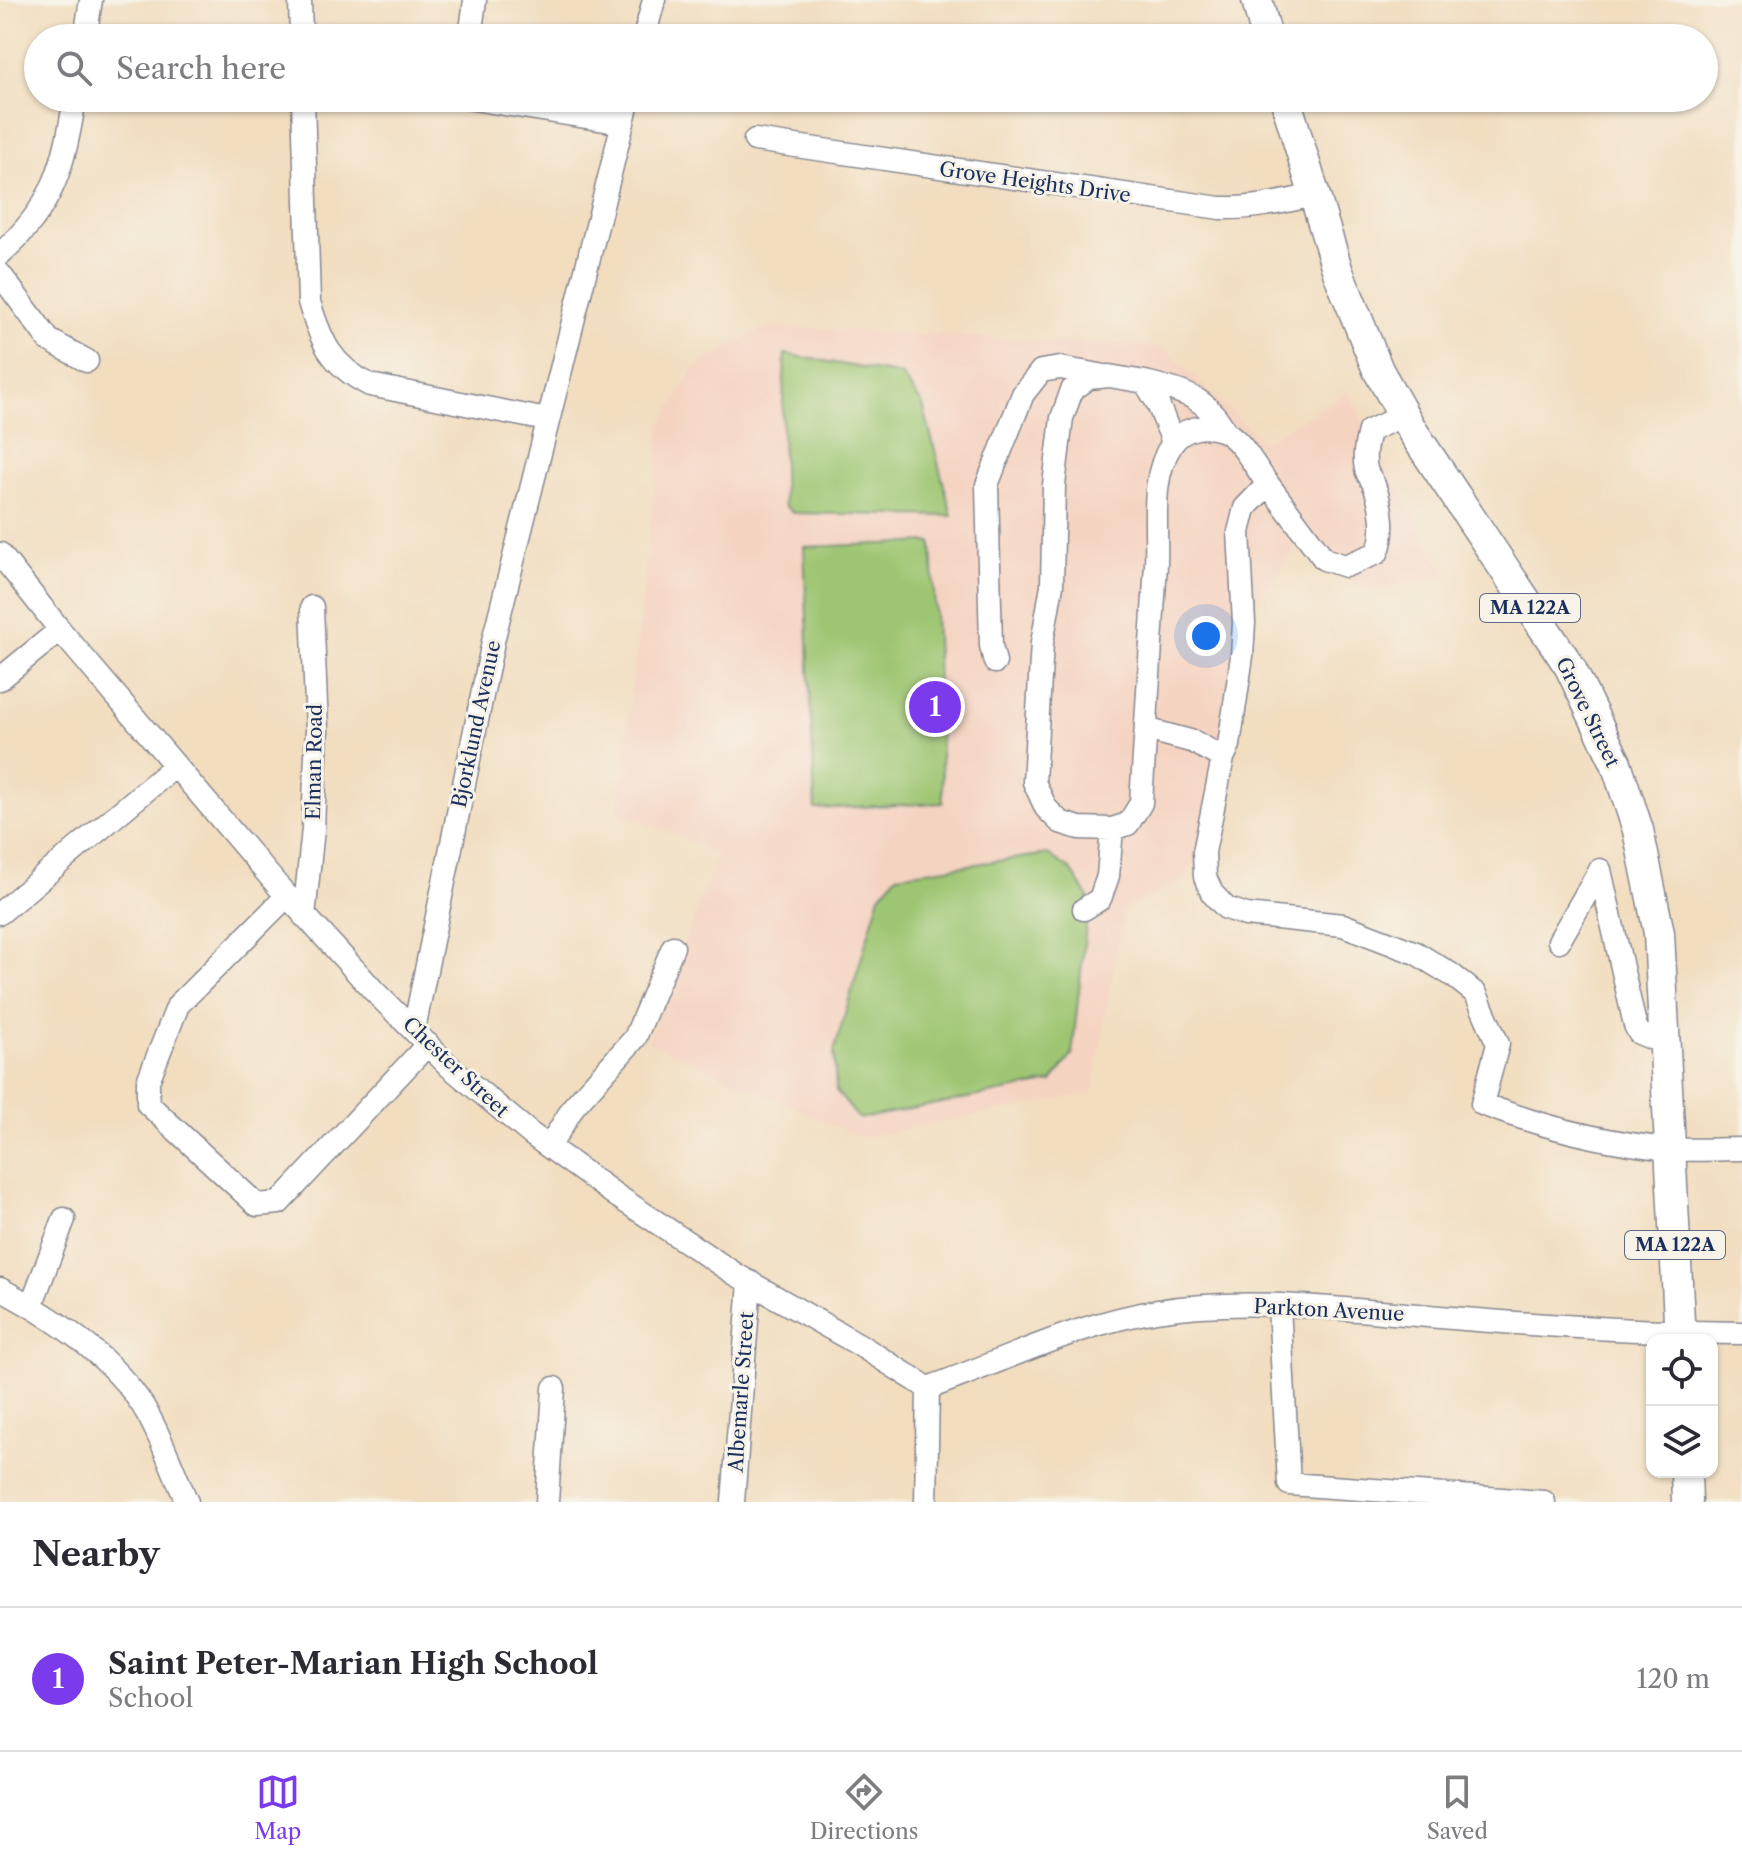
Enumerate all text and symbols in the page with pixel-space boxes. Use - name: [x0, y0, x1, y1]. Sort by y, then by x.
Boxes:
- search box: [24, 24, 1718, 112]
- icon: search: [52, 46, 96, 90]
- text: Search here: [116, 50, 286, 87]
- street label: Grove Heights Drive: [938, 157, 1132, 207]
- road number: MA 122A: [1480, 594, 1580, 622]
- your location: [1186, 616, 1226, 656]
- street label: Bjorklund Avenue: [447, 638, 505, 810]
- street label: Grove Street: [1551, 653, 1625, 771]
- pin: 1: [909, 677, 961, 737]
- street label: Elman Road: [301, 704, 327, 820]
- street label: Chester Street: [398, 1012, 514, 1122]
- road number: MA 122A: [1625, 1231, 1725, 1259]
- street label: Parkton Avenue: [1253, 1294, 1405, 1326]
- street label: Albemarle Street: [723, 1311, 759, 1474]
- map controls: [1646, 1334, 1718, 1478]
- button: locate: [1646, 1334, 1718, 1406]
- button: layers: [1646, 1406, 1718, 1478]
- text: Nearby: [32, 1533, 160, 1575]
- text: Saint Peter-Marian High School: [108, 1645, 598, 1682]
- text: 1: [52, 1663, 64, 1695]
- text: 120 m: [1636, 1663, 1710, 1695]
- text: School: [108, 1682, 193, 1714]
- tab: Map: [254, 1770, 301, 1845]
- tab: Directions: [810, 1770, 918, 1845]
- tab: Saved: [1427, 1770, 1488, 1845]

